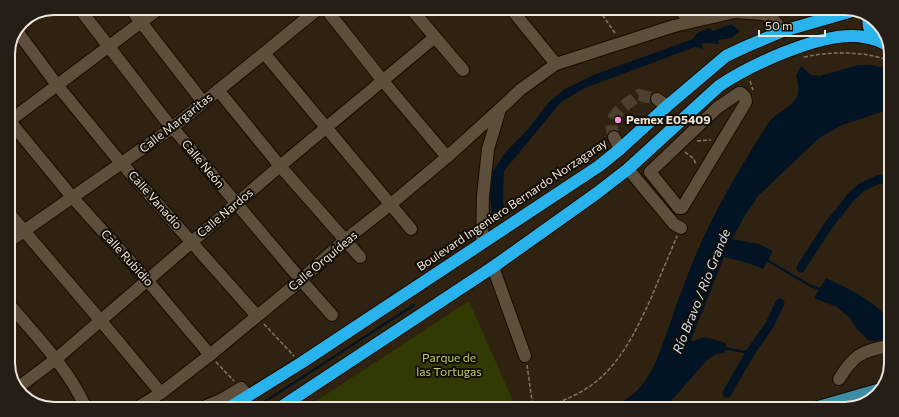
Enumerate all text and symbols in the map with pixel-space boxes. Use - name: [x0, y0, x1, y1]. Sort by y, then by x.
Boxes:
- scale bar: [759, 12, 825, 38]
- text: 50 m: [765, 18, 793, 32]
- street label: Calle Margaritas: [136, 89, 215, 155]
- place label: Pemex E05409: [626, 112, 711, 126]
- marker: Pemex E05409: [613, 115, 623, 125]
- street label: Boulevard Ingeniero Bernardo Norzagaray: [414, 135, 609, 273]
- street label: Calle Neón: [180, 136, 228, 190]
- street label: Calle Vanadio: [126, 167, 186, 231]
- street label: Calle Nardos: [194, 185, 255, 240]
- street label: Calle Rubidio: [99, 226, 157, 288]
- water label: Río Bravo / Rio Grande: [669, 226, 733, 356]
- street label: Calle Orquídeas: [285, 227, 360, 293]
- park label: Parque de las Tortugas: [416, 350, 482, 378]

